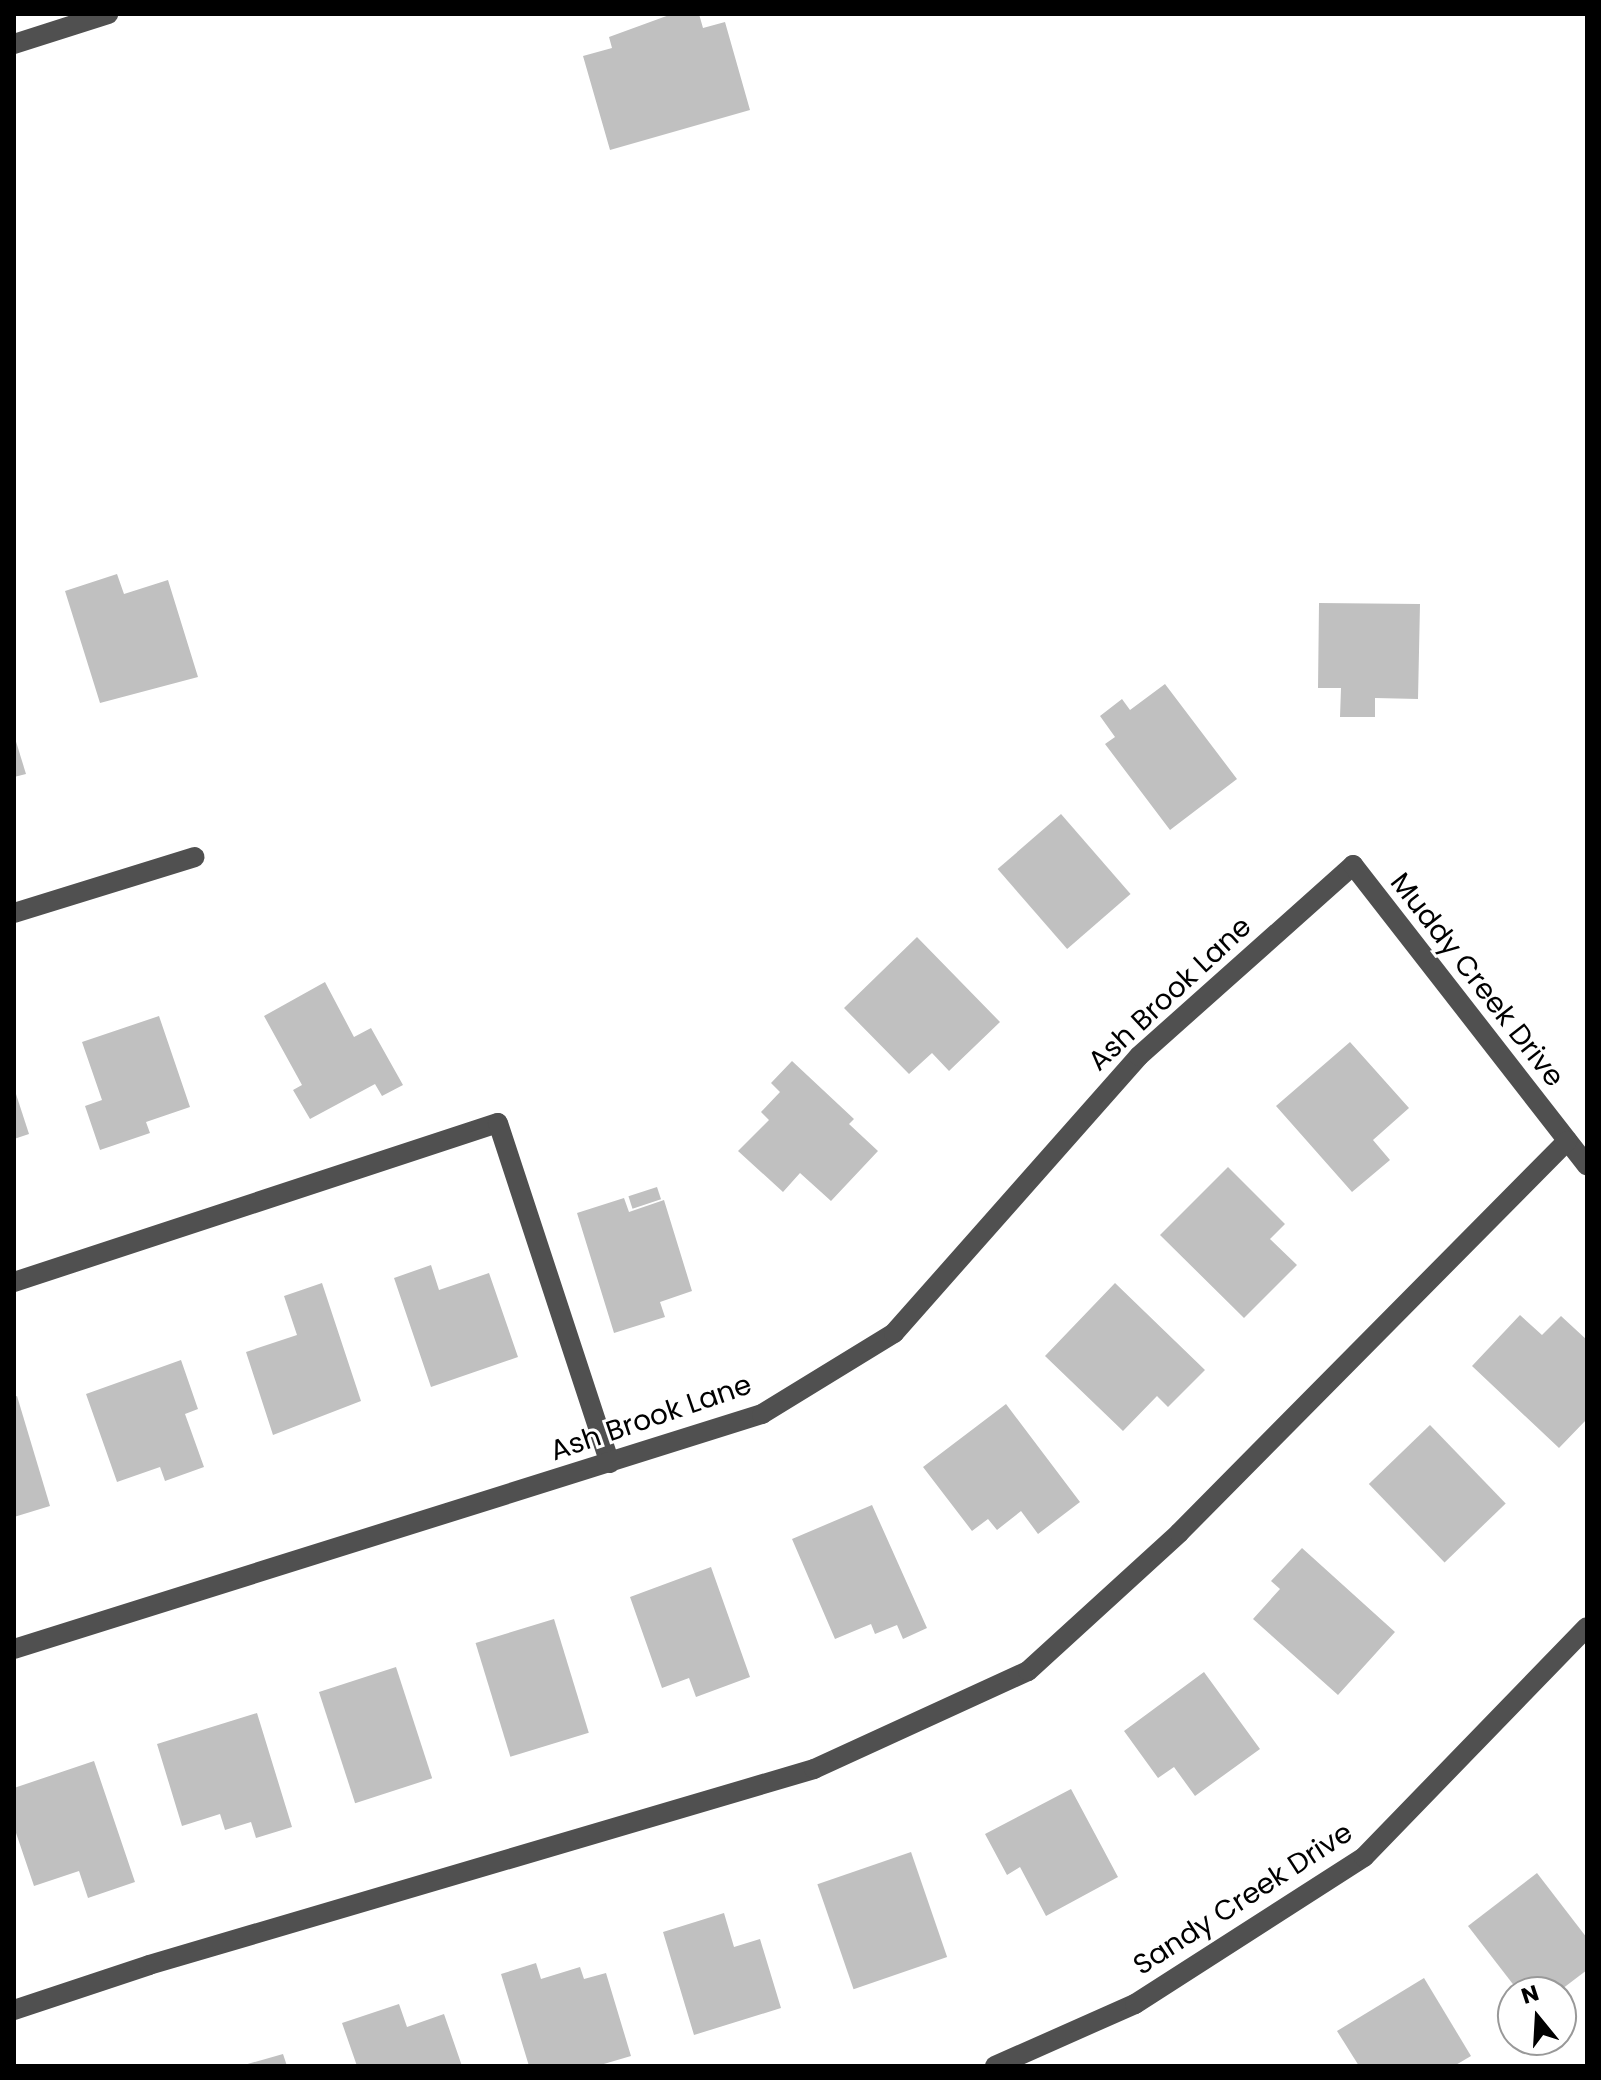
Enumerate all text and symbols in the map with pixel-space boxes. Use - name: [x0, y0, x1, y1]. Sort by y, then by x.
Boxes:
- street label: Muddy Creek Drive: [1383, 866, 1571, 1094]
- street label: Ash Brook Lane: [1082, 910, 1258, 1078]
- street label: Ash Brook Lane: [546, 1368, 756, 1468]
- street label: Sandy Creek Drive: [1127, 1816, 1359, 1982]
- north arrow: [1497, 1976, 1577, 2056]
- text: N: [1517, 1977, 1543, 2012]

